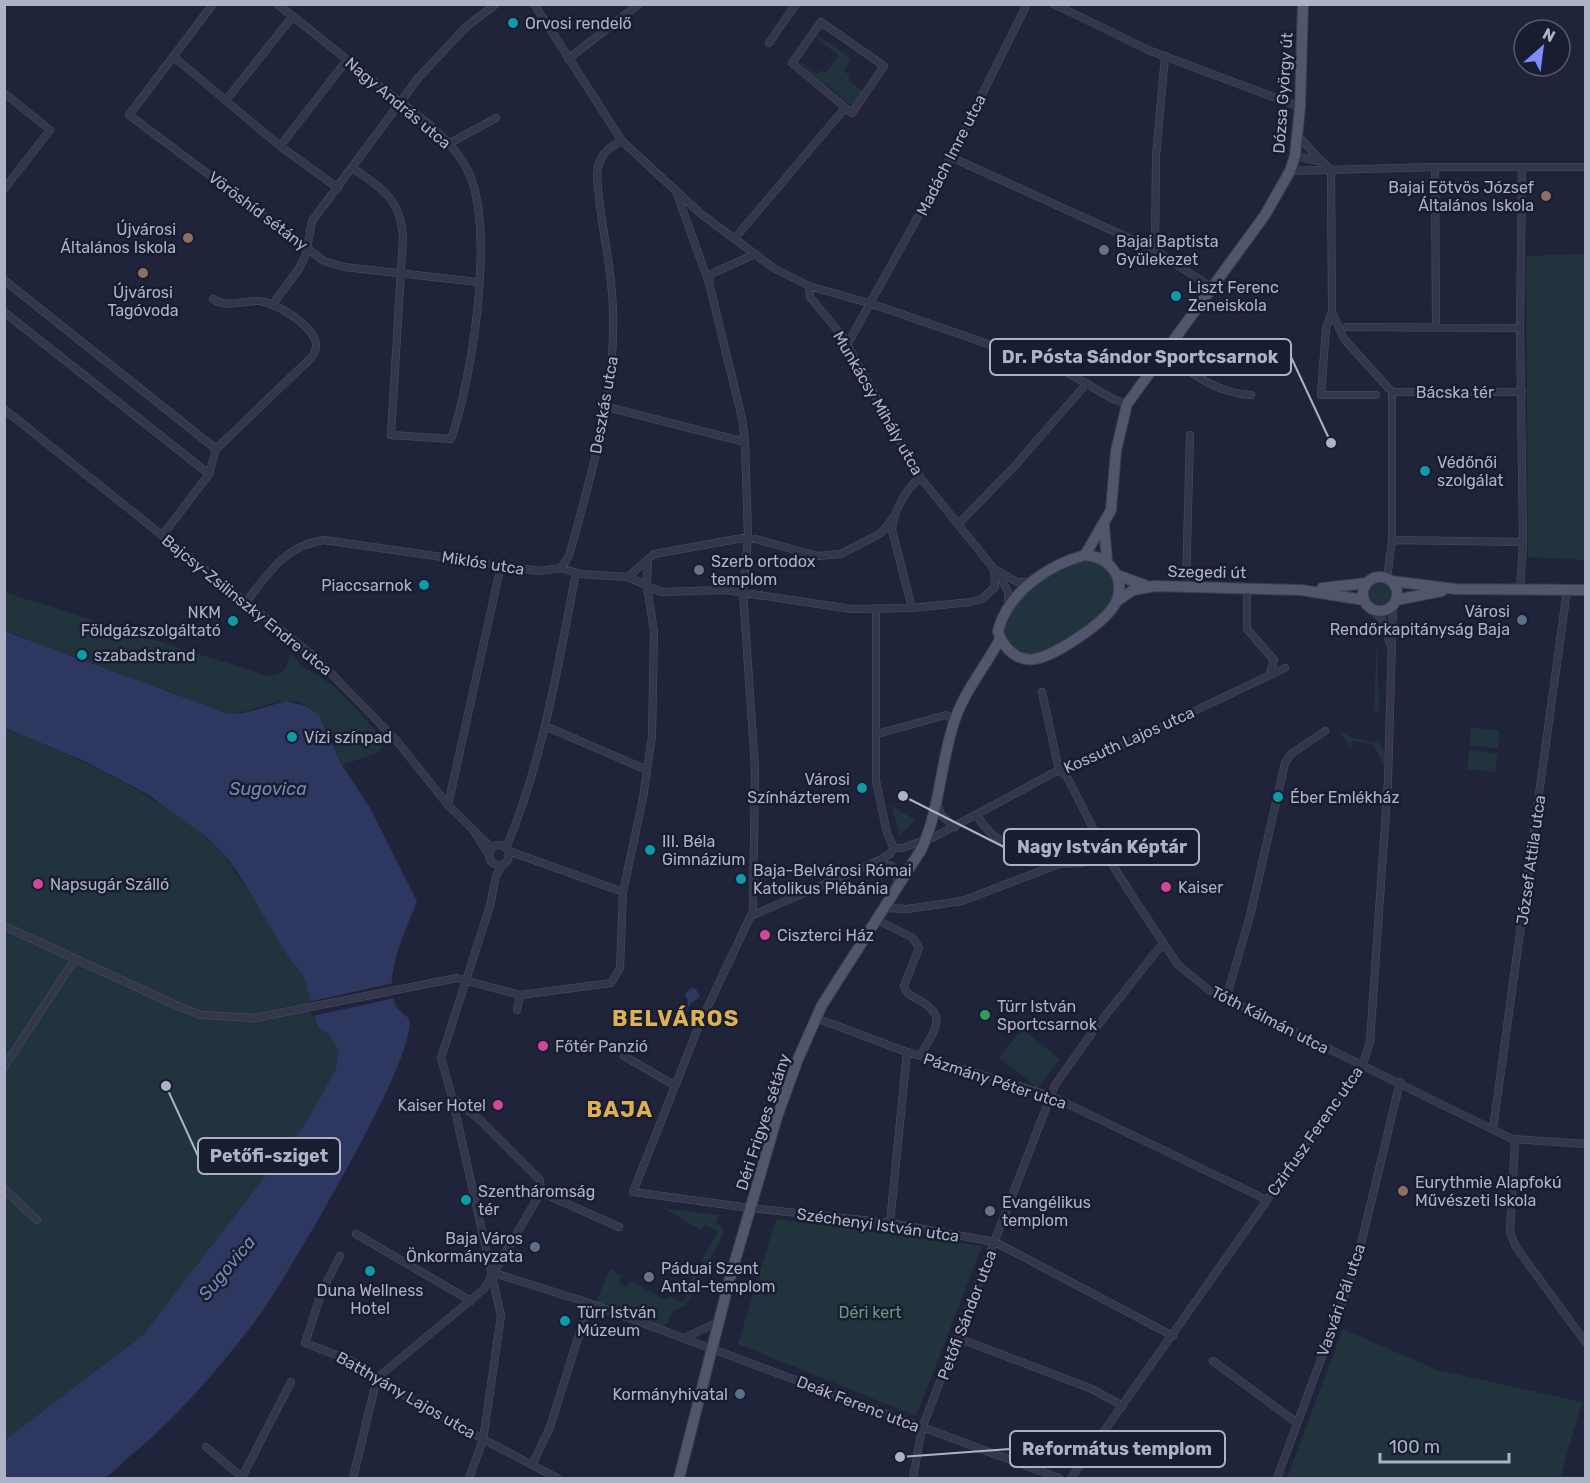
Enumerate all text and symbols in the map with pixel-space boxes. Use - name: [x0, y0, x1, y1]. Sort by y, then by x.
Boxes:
- place label: Orvosi rendelő: [525, 14, 632, 33]
- marker: Orvosi rendelő: [506, 16, 520, 30]
- north arrow: [1512, 18, 1572, 78]
- text: N: [1539, 24, 1558, 46]
- street label: Dózsa György út: [1269, 32, 1297, 154]
- street label: Nagy András utca: [341, 53, 455, 153]
- street label: Madách Imre utca: [912, 91, 990, 219]
- street label: Vöröshíd sétány: [205, 167, 312, 255]
- place label: Bajai Eötvös József Általános Iskola: [1388, 178, 1535, 215]
- marker: Bajai Eötvös József Általános Iskola: [1539, 189, 1553, 203]
- place label: Újvárosi Általános Iskola: [60, 219, 176, 257]
- marker: Újvárosi Általános Iskola: [181, 231, 195, 245]
- place label: Bajai Baptista Gyülekezet: [1116, 232, 1219, 269]
- marker: Bajai Baptista Gyülekezet: [1097, 243, 1111, 257]
- marker: Újvárosi Tagóvoda: [136, 266, 150, 280]
- place label: Liszt Ferenc Zeneiskola: [1188, 278, 1279, 315]
- place label: Újvárosi Tagóvoda: [107, 282, 179, 320]
- marker: Liszt Ferenc Zeneiskola: [1169, 289, 1183, 303]
- street label: Munkácsy Mihály utca: [829, 328, 927, 478]
- callout: Dr. Pósta Sándor Sportcsarnok: [990, 339, 1291, 375]
- text: Dr. Pósta Sándor Sportcsarnok: [1002, 346, 1279, 368]
- street label: Deszkás utca: [586, 355, 622, 455]
- street label: Bácska tér: [1416, 383, 1494, 402]
- place label: Védőnői szolgálat: [1437, 453, 1504, 490]
- marker: Védőnői szolgálat: [1418, 464, 1432, 478]
- street label: Bajcsy-Zsilinszky Endre utca: [158, 531, 336, 679]
- street label: Miklós utca: [440, 547, 526, 579]
- place label: Szerb ortodox templom: [711, 552, 816, 589]
- street label: Szegedi út: [1168, 562, 1246, 582]
- marker: Szerb ortodox templom: [692, 563, 706, 577]
- place label: Piaccsarnok: [321, 576, 413, 595]
- marker: Piaccsarnok: [417, 578, 431, 592]
- place label: Városi Rendőrkapitányság Baja: [1330, 602, 1510, 639]
- place label: NKM Földgázszolgáltató: [81, 603, 221, 640]
- marker: Városi Rendőrkapitányság Baja: [1515, 613, 1529, 627]
- marker: NKM Földgázszolgáltató: [226, 614, 240, 628]
- place label: szabadstrand: [94, 646, 195, 665]
- marker: szabadstrand: [75, 648, 89, 662]
- street label: Kossuth Lajos utca: [1061, 703, 1197, 777]
- place label: Vízi színpad: [304, 728, 392, 747]
- marker: Vízi színpad: [285, 730, 299, 744]
- place label: Városi Színházterem: [747, 770, 850, 807]
- water label: Sugovica: [229, 778, 307, 800]
- marker: Városi Színházterem: [855, 781, 869, 795]
- place label: Éber Emlékház: [1290, 788, 1400, 807]
- marker: Éber Emlékház: [1271, 790, 1285, 804]
- street label: József Attila utca: [1513, 794, 1549, 926]
- callout: Nagy István Képtár: [1004, 829, 1199, 865]
- place label: III. Béla Gimnázium: [662, 832, 745, 869]
- text: Nagy István Képtár: [1017, 836, 1187, 858]
- marker: III. Béla Gimnázium: [643, 843, 657, 857]
- place label: Baja-Belvárosi Római Katolikus Plébánia: [753, 861, 912, 898]
- marker: Baja-Belvárosi Római Katolikus Plébánia: [734, 872, 748, 886]
- place label: Napsugár Szálló: [50, 875, 169, 894]
- marker: Napsugár Szálló: [31, 877, 45, 891]
- place label: Kaiser: [1178, 878, 1223, 897]
- marker: Kaiser: [1159, 880, 1173, 894]
- place label: Ciszterci Ház: [777, 926, 874, 945]
- marker: Ciszterci Ház: [758, 928, 772, 942]
- street label: Tóth Kálmán utca: [1208, 982, 1332, 1058]
- place label: Türr István Sportcsarnok: [997, 997, 1098, 1034]
- district label: BELVÁROS: [612, 1005, 740, 1032]
- marker: Türr István Sportcsarnok: [978, 1008, 992, 1022]
- place label: Főtér Panzió: [555, 1037, 648, 1056]
- marker: Főtér Panzió: [536, 1039, 550, 1053]
- street label: Pázmány Péter utca: [921, 1049, 1069, 1113]
- street label: Déri Frigyes sétány: [732, 1051, 794, 1193]
- street label: Czirfusz Ferenc utca: [1263, 1063, 1367, 1199]
- place label: Kaiser Hotel: [397, 1096, 486, 1115]
- district label: BAJA: [587, 1096, 653, 1123]
- marker: Kaiser Hotel: [491, 1098, 505, 1112]
- callout: Petőfi-sziget: [198, 1138, 340, 1174]
- text: Petőfi-sziget: [210, 1145, 328, 1167]
- place label: Eurythmie Alapfokú Művészeti Iskola: [1415, 1173, 1562, 1210]
- place label: Szentháromság tér: [478, 1182, 595, 1219]
- marker: Eurythmie Alapfokú Művészeti Iskola: [1396, 1184, 1410, 1198]
- marker: Szentháromság tér: [459, 1193, 473, 1207]
- place label: Evangélikus templom: [1002, 1193, 1091, 1230]
- street label: Széchenyi István utca: [796, 1204, 960, 1246]
- marker: Evangélikus templom: [983, 1204, 997, 1218]
- place label: Baja Város Önkormányzata: [406, 1229, 523, 1266]
- water label: Sugovica: [194, 1231, 261, 1305]
- marker: Baja Város Önkormányzata: [528, 1240, 542, 1254]
- street label: Vasvári Pál utca: [1313, 1241, 1369, 1359]
- street label: Petőfi Sándor utca: [933, 1247, 1001, 1383]
- place label: Páduai Szent Antal–templom: [661, 1259, 776, 1296]
- marker: Duna Wellness Hotel: [363, 1264, 377, 1278]
- marker: Páduai Szent Antal–templom: [642, 1270, 656, 1284]
- place label: Duna Wellness Hotel: [316, 1281, 424, 1318]
- place label: Türr István Múzeum: [577, 1303, 656, 1340]
- park label: Déri kert: [838, 1303, 902, 1322]
- marker: Türr István Múzeum: [558, 1314, 572, 1328]
- street label: Batthyány Lajos utca: [333, 1347, 479, 1443]
- street label: Deák Ferenc utca: [794, 1372, 922, 1436]
- place label: Kormányhivatal: [612, 1385, 728, 1404]
- marker: Kormányhivatal: [733, 1387, 747, 1401]
- scale bar: [1380, 1426, 1509, 1464]
- callout: Református templom: [1010, 1431, 1225, 1467]
- text: 100 m: [1389, 1436, 1440, 1458]
- text: Református templom: [1022, 1438, 1212, 1460]

